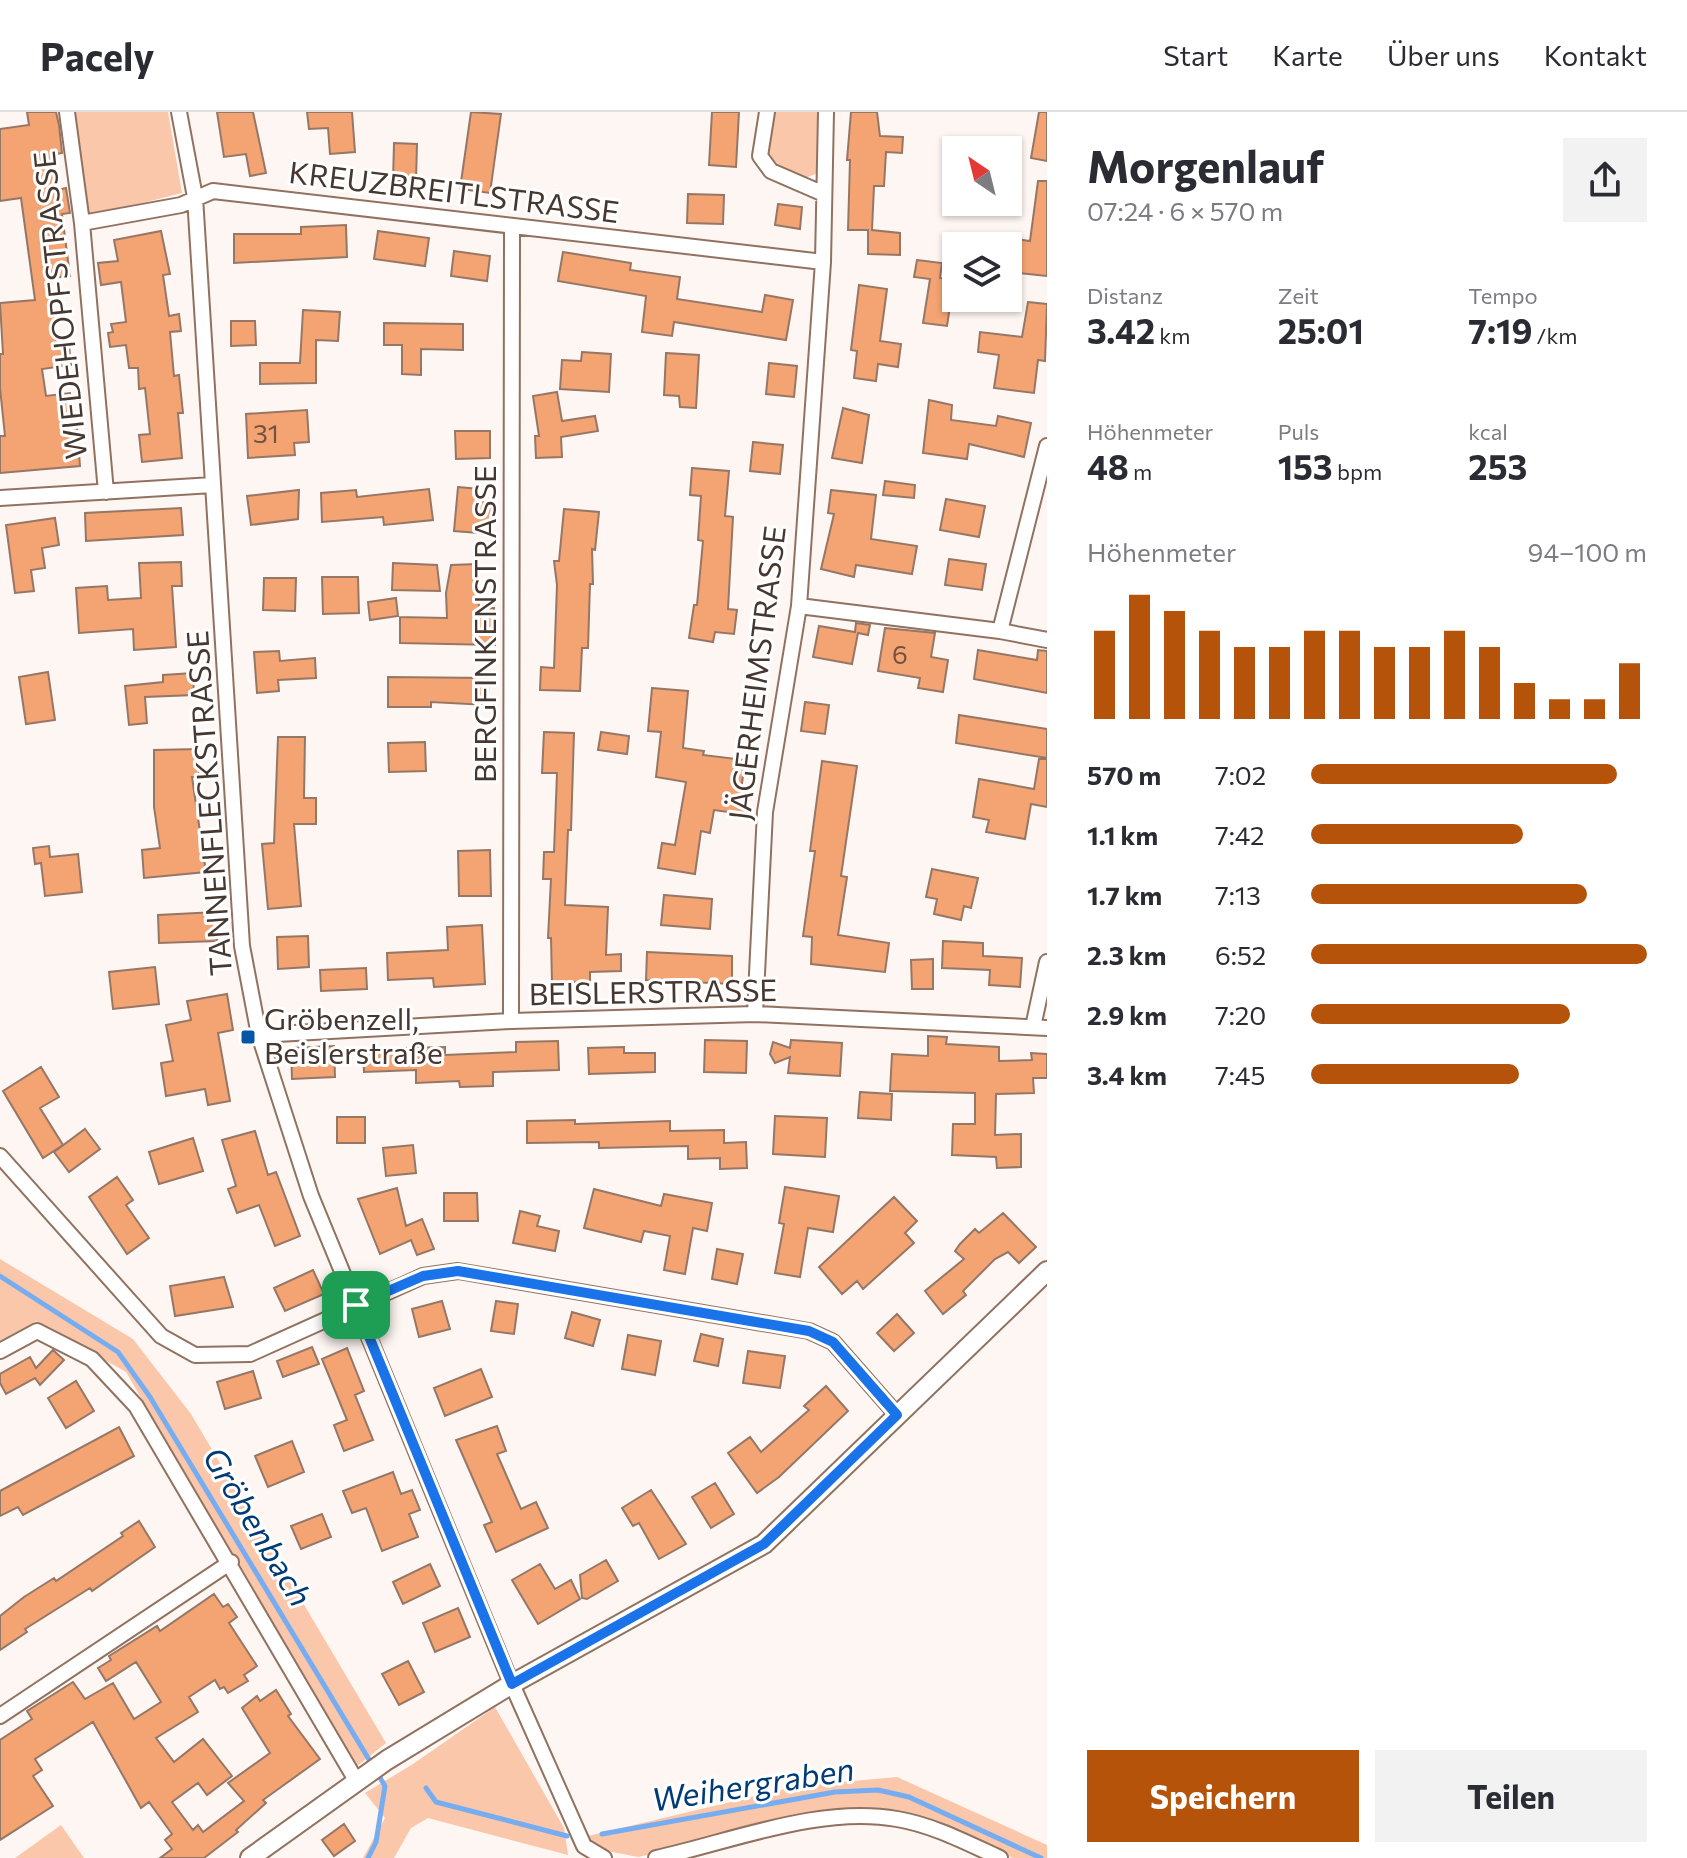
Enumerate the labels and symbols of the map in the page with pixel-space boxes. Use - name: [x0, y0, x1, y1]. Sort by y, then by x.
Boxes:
- north arrow: [942, 136, 1022, 216]
- street label: WIEDEHOPFSTRASSE: [24, 149, 93, 461]
- street label: KREUZBREITLSTRASSE: [287, 152, 622, 229]
- house number: 31: [253, 417, 279, 448]
- street label: BERGFINKENSTRASSE: [465, 465, 502, 783]
- street label: JÄGERHEIMSTRASSE: [719, 524, 792, 822]
- street label: TANNENFLECKSTRASSE: [177, 629, 238, 977]
- house number: 6: [892, 638, 908, 669]
- street label: BEISLERSTRASSE: [528, 970, 778, 1011]
- place label: Gröbenzell, Beislerstraße: [264, 999, 443, 1070]
- marker: Gröbenzell, Beislerstraße: [239, 1028, 257, 1046]
- pin: [322, 1271, 390, 1339]
- water label: Gröbenbach: [196, 1439, 322, 1613]
- water label: Weihergraben: [649, 1747, 857, 1819]

